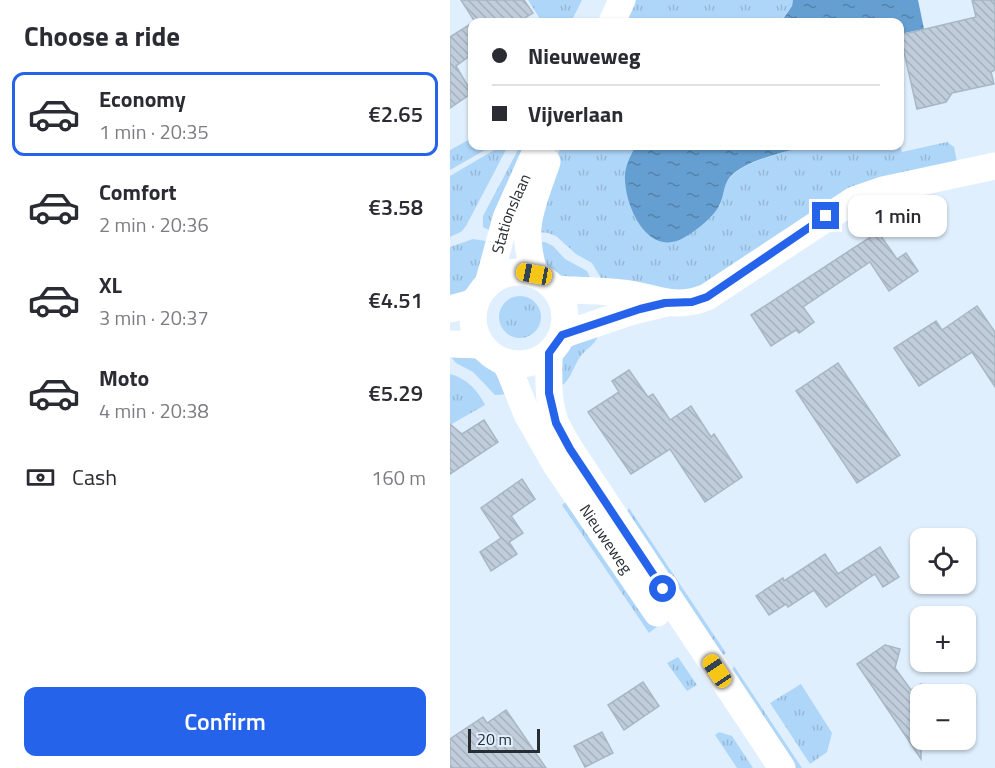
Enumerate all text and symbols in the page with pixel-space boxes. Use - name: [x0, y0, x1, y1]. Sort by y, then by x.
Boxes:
- text: Choose a ride: [24, 15, 180, 56]
- text: Nieuweweg: [528, 39, 640, 73]
- text: Economy: [99, 82, 186, 116]
- icon: car: [27, 87, 81, 141]
- text: €2.65: [368, 97, 423, 131]
- text: Vijverlaan: [528, 97, 623, 131]
- text: 1 min · 20:35: [99, 116, 209, 147]
- street label: Stationslaan: [485, 170, 536, 256]
- text: Comfort: [99, 175, 177, 209]
- icon: car: [27, 180, 81, 234]
- text: €3.58: [368, 190, 423, 224]
- callout: 1 min: [847, 195, 946, 237]
- text: 1 min: [873, 200, 922, 231]
- route end: [812, 202, 839, 229]
- text: 2 min · 20:36: [99, 209, 209, 240]
- car: [515, 262, 553, 286]
- text: XL: [99, 268, 122, 302]
- icon: car: [27, 273, 81, 327]
- text: €4.51: [368, 283, 423, 317]
- text: 3 min · 20:37: [99, 302, 209, 333]
- text: Moto: [99, 361, 149, 395]
- icon: car: [27, 366, 81, 420]
- text: €5.29: [368, 376, 423, 410]
- text: 4 min · 20:38: [99, 395, 209, 426]
- text: Cash: [72, 460, 117, 494]
- icon: cash: [24, 461, 57, 494]
- text: 160 m: [371, 462, 426, 493]
- street label: Nieuweweg: [574, 499, 639, 578]
- map controls: [910, 528, 976, 750]
- button: locate: [910, 528, 976, 594]
- route start: [649, 575, 676, 602]
- button: +: [910, 606, 976, 672]
- car: [699, 651, 735, 691]
- button: −: [910, 684, 976, 750]
- button: Confirm: [24, 687, 426, 756]
- scale bar: [468, 726, 540, 754]
- text: 20 m: [477, 727, 512, 751]

